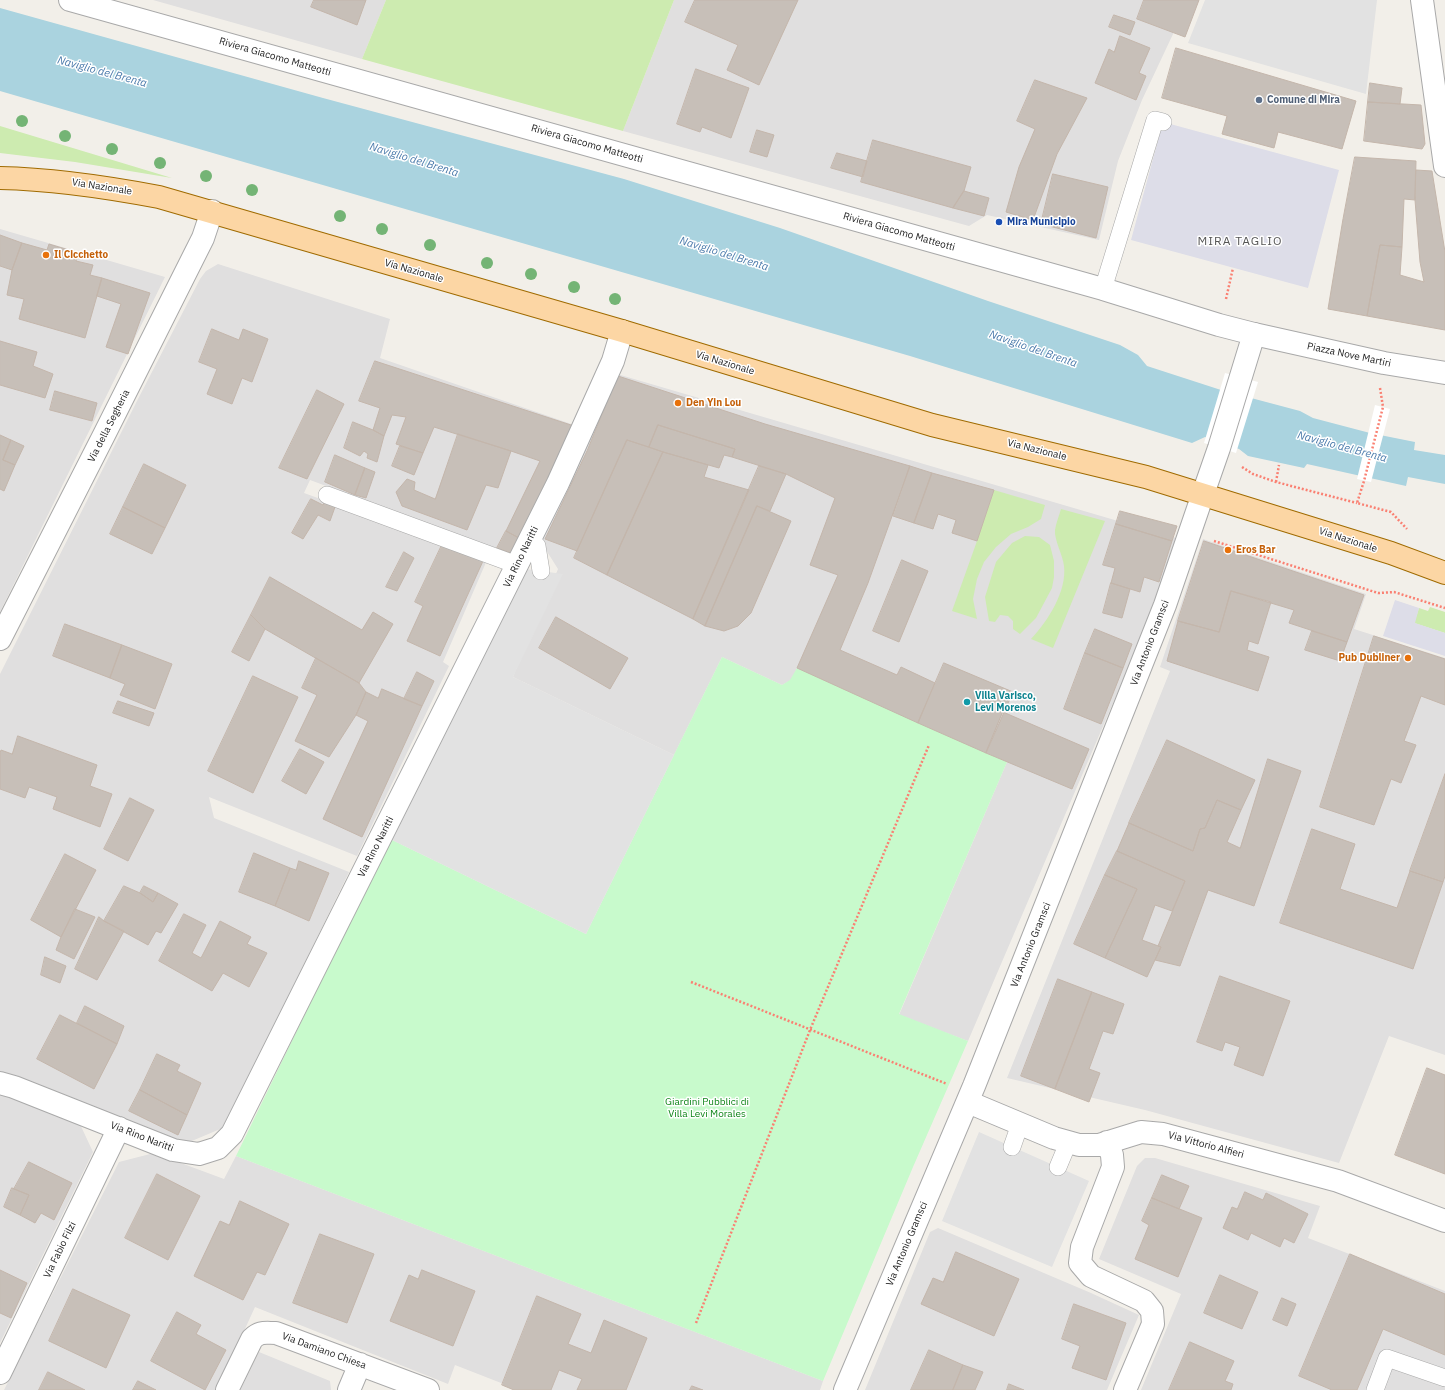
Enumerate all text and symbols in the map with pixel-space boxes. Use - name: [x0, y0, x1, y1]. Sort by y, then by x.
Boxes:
- street label: Riviera Giacomo Matteotti: [218, 35, 332, 79]
- water label: Naviglio del Brenta: [56, 54, 148, 90]
- place label: Comune di Mira: [1267, 94, 1340, 106]
- marker: Comune di Mira: [1254, 95, 1264, 105]
- street label: Riviera Giacomo Matteotti: [530, 122, 644, 166]
- water label: Naviglio del Brenta: [368, 140, 460, 180]
- street label: Via Nazionale: [71, 176, 133, 198]
- street label: Riviera Giacomo Matteotti: [842, 210, 956, 254]
- place label: Mira Municipio: [1007, 216, 1076, 228]
- marker: Mira Municipio: [994, 217, 1004, 227]
- water label: Naviglio del Brenta: [678, 234, 770, 274]
- district label: MIRA TAGLIO: [1198, 235, 1282, 249]
- place label: Il Cicchetto: [54, 249, 108, 261]
- marker: Il Cicchetto: [41, 250, 51, 260]
- street label: Via Nazionale: [383, 257, 445, 285]
- water label: Naviglio del Brenta: [987, 328, 1079, 370]
- street label: Piazza Nove Martiri: [1306, 340, 1392, 370]
- street label: Via Nazionale: [694, 348, 756, 378]
- street label: Via della Segheria: [86, 388, 132, 464]
- place label: Den Yin Lou: [686, 397, 741, 409]
- marker: Den Yin Lou: [673, 398, 683, 408]
- water label: Naviglio del Brenta: [1296, 429, 1388, 465]
- street label: Via Nazionale: [1006, 437, 1068, 463]
- street label: Via Rino Naritti: [501, 524, 541, 590]
- street label: Via Nazionale: [1317, 525, 1379, 555]
- place label: Eros Bar: [1236, 544, 1275, 556]
- marker: Eros Bar: [1223, 545, 1233, 555]
- street label: Via Antonio Gramsci: [1128, 599, 1172, 687]
- place label: Pub Dubliner: [1339, 652, 1400, 664]
- marker: Pub Dubliner: [1403, 653, 1413, 663]
- place label: Villa Varisco, Levi Morenos: [975, 690, 1036, 714]
- marker: Villa Varisco, Levi Morenos: [962, 697, 972, 707]
- street label: Via Rino Naritti: [355, 814, 397, 880]
- street label: Via Antonio Gramsci: [1008, 901, 1054, 989]
- park label: Giardini Pubblici di Villa Levi Morales: [665, 1096, 749, 1120]
- street label: Via Rino Naritti: [109, 1119, 175, 1155]
- street label: Via Vittorio Alfieri: [1167, 1129, 1245, 1161]
- street label: Via Antonio Gramsci: [884, 1200, 930, 1288]
- street label: Via Fabio Filzi: [41, 1220, 79, 1280]
- street label: Via Damiano Chiesa: [280, 1330, 368, 1372]

